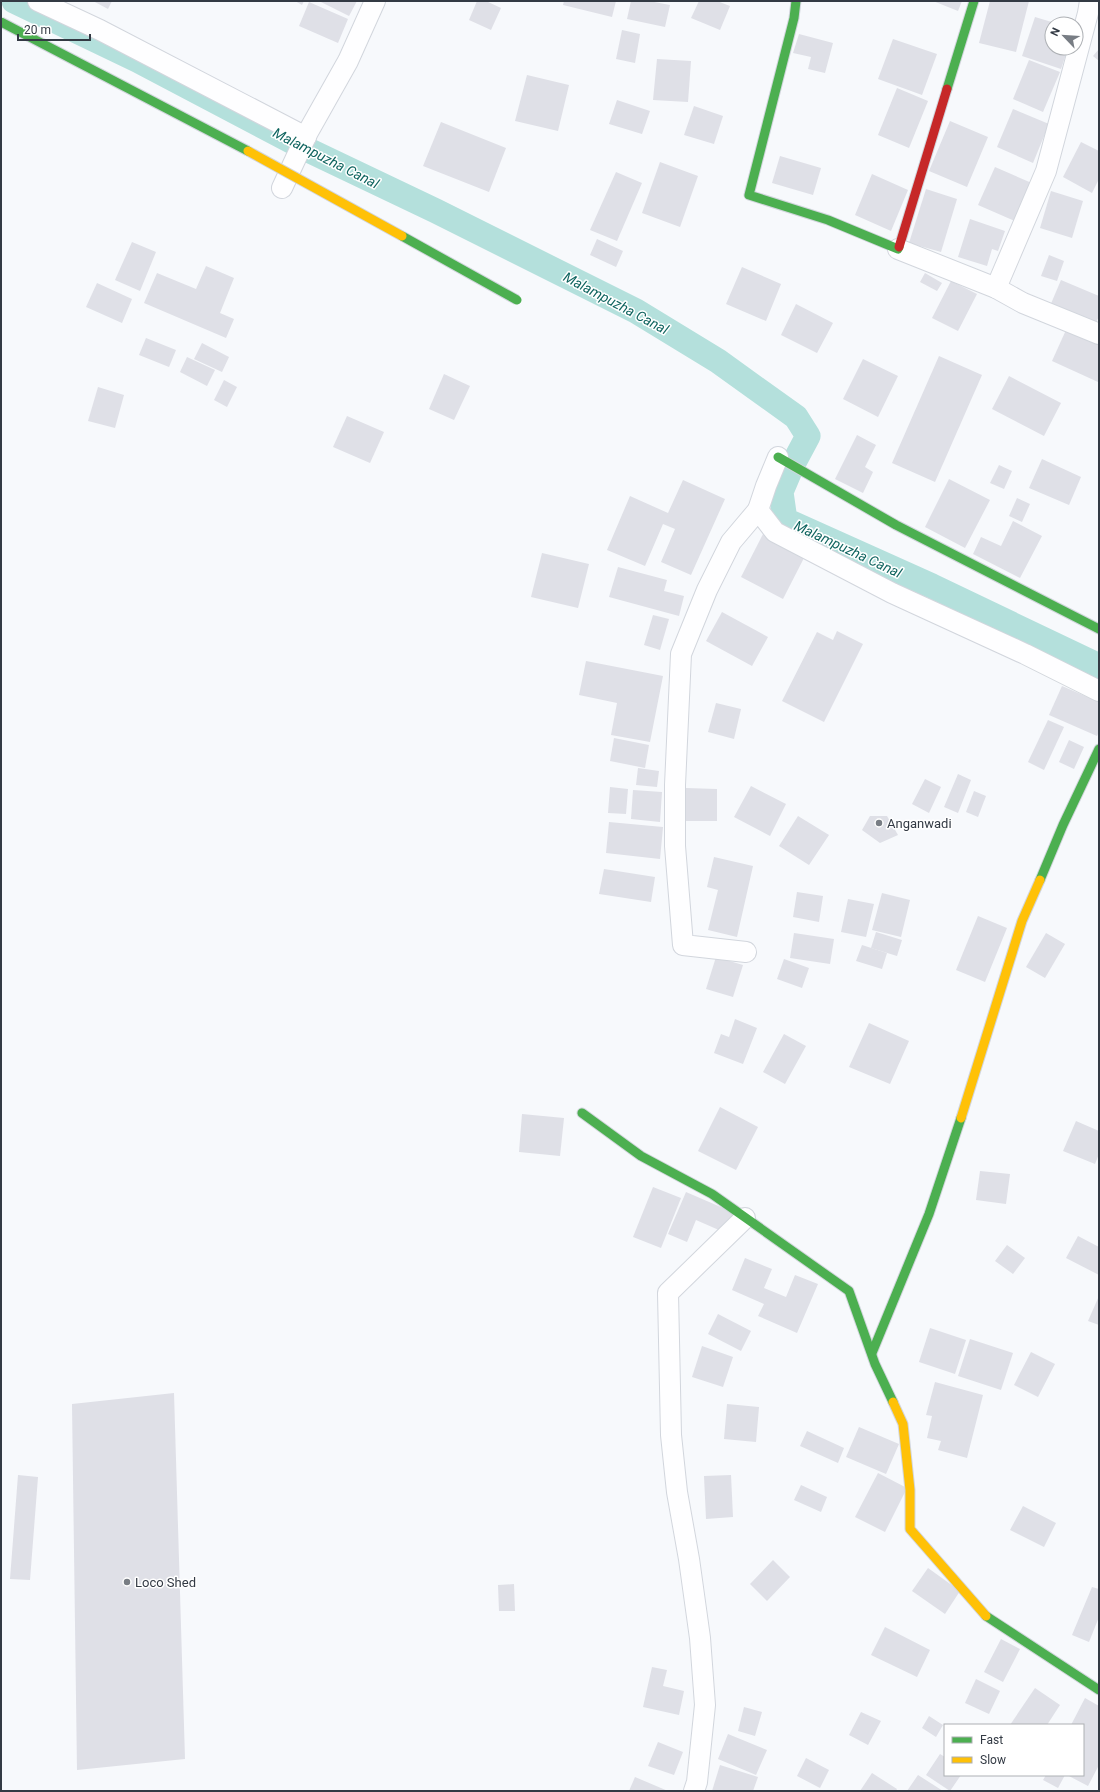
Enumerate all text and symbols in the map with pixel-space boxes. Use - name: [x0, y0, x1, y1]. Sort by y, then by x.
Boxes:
- scale bar: [18, 16, 90, 42]
- north arrow: [1044, 16, 1084, 56]
- text: 20 m: [24, 23, 51, 37]
- text: N: [1048, 26, 1063, 38]
- water label: Malampuzha Canal: [270, 124, 382, 192]
- water label: Malampuzha Canal: [561, 269, 672, 338]
- water label: Malampuzha Canal: [792, 517, 905, 581]
- place label: Anganwadi: [887, 816, 952, 831]
- marker: Anganwadi: [874, 818, 884, 828]
- place label: Loco Shed: [135, 1575, 196, 1590]
- marker: Loco Shed: [122, 1577, 132, 1587]
- legend: [944, 1724, 1084, 1776]
- text: Fast: [980, 1733, 1003, 1747]
- text: Slow: [980, 1753, 1006, 1767]

